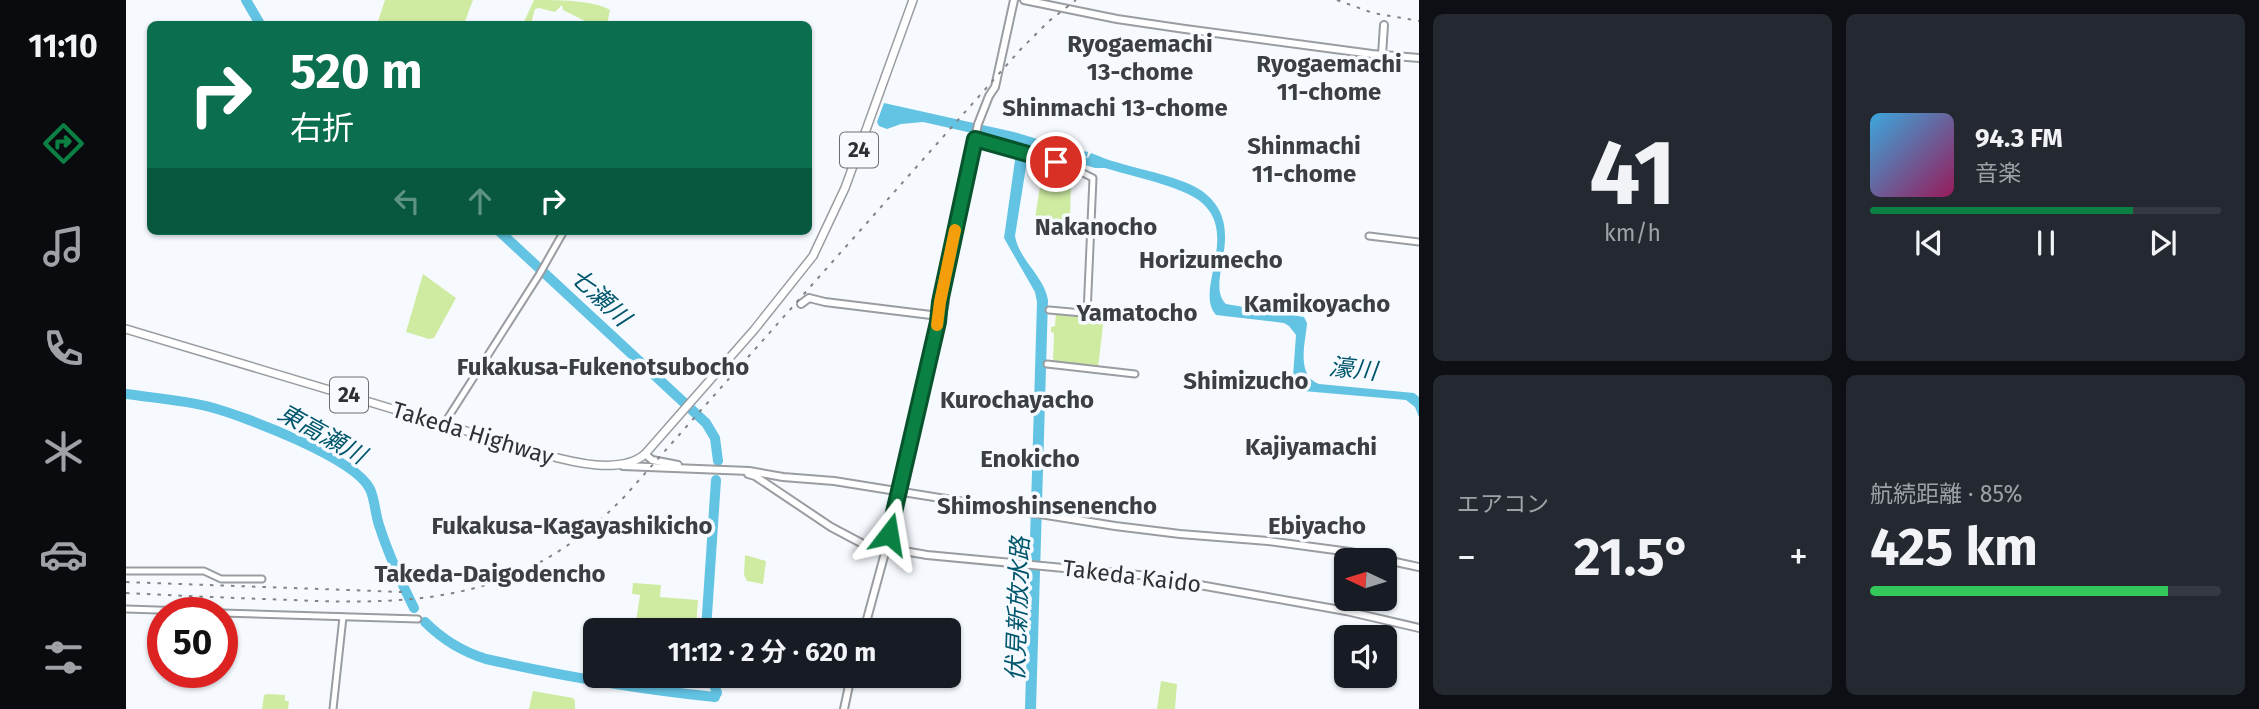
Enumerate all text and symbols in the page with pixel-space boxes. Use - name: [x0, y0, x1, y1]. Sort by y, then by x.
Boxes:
- text: 11:10: [28, 27, 98, 65]
- district label: Ryogaemachi 13-chome: [1067, 30, 1213, 86]
- text: 520 m: [290, 42, 423, 101]
- icon: right: [175, 49, 266, 140]
- district label: Ryogaemachi 11-chome: [1256, 50, 1402, 106]
- district label: Shinmachi 13-chome: [1002, 94, 1228, 122]
- text: 右折: [290, 109, 354, 147]
- icon: directions: [39, 119, 88, 168]
- text: 41: [1589, 119, 1676, 228]
- text: 94.3 FM: [1975, 123, 2063, 154]
- road number: 24: [840, 132, 878, 168]
- pin: [1026, 132, 1086, 192]
- district label: Shinmachi 11-chome: [1247, 132, 1361, 188]
- icon: arrive: [1037, 143, 1075, 181]
- text: 音楽: [1975, 159, 2021, 187]
- icon: left: [388, 182, 426, 220]
- icon: ahead: [461, 182, 499, 220]
- icon: right: [534, 182, 572, 220]
- district label: Nakanocho: [1035, 213, 1157, 241]
- text: km/h: [1604, 219, 1661, 247]
- icon: music: [39, 222, 88, 271]
- icon: previous: [1910, 224, 1948, 262]
- icon: pause: [2027, 224, 2065, 262]
- icon: next: [2144, 224, 2182, 262]
- district label: Horizumecho: [1139, 246, 1283, 274]
- water label: 七瀬川: [564, 262, 638, 334]
- district label: Kamikoyacho: [1244, 290, 1390, 318]
- district label: Yamatocho: [1076, 299, 1197, 327]
- icon: phone: [39, 324, 88, 373]
- district label: Fukakusa-Fukenotsubocho: [457, 353, 749, 381]
- water label: 濠川: [1328, 353, 1381, 386]
- district label: Shimizucho: [1183, 367, 1309, 395]
- road number: 24: [330, 378, 368, 412]
- district label: Kurochayacho: [940, 386, 1094, 414]
- street label: Takeda Highway: [389, 395, 558, 471]
- water label: 東高瀬川: [273, 398, 373, 471]
- icon: climate: [39, 427, 88, 476]
- district label: Kajiyamachi: [1245, 433, 1377, 461]
- district label: Enokicho: [980, 445, 1080, 473]
- text: 航続距離 · 85%: [1870, 480, 2022, 508]
- text: エアコン: [1457, 490, 1549, 518]
- district label: Shimoshinsenencho: [937, 492, 1157, 520]
- position arrow: [852, 497, 926, 571]
- district label: Fukakusa-Kagayashikicho: [431, 512, 713, 540]
- district label: Ebiyacho: [1268, 512, 1366, 540]
- text: 425 km: [1870, 516, 2038, 579]
- text: 21.5°: [1574, 526, 1691, 589]
- icon: car: [39, 530, 88, 579]
- text: −: [1457, 534, 1476, 580]
- text: +: [1789, 534, 1808, 580]
- water label: 伏見新放水路: [1001, 535, 1035, 681]
- north arrow: [1334, 548, 1396, 611]
- map controls: [1334, 548, 1397, 688]
- street label: Takeda Kaido: [1061, 554, 1203, 598]
- district label: Takeda-Daigodencho: [374, 560, 606, 588]
- speed limit sign: 50: [147, 597, 238, 688]
- button: sound: [1334, 625, 1397, 688]
- icon: filters: [39, 633, 88, 682]
- text: 11:12 · 2 分 · 620 m: [668, 637, 876, 668]

